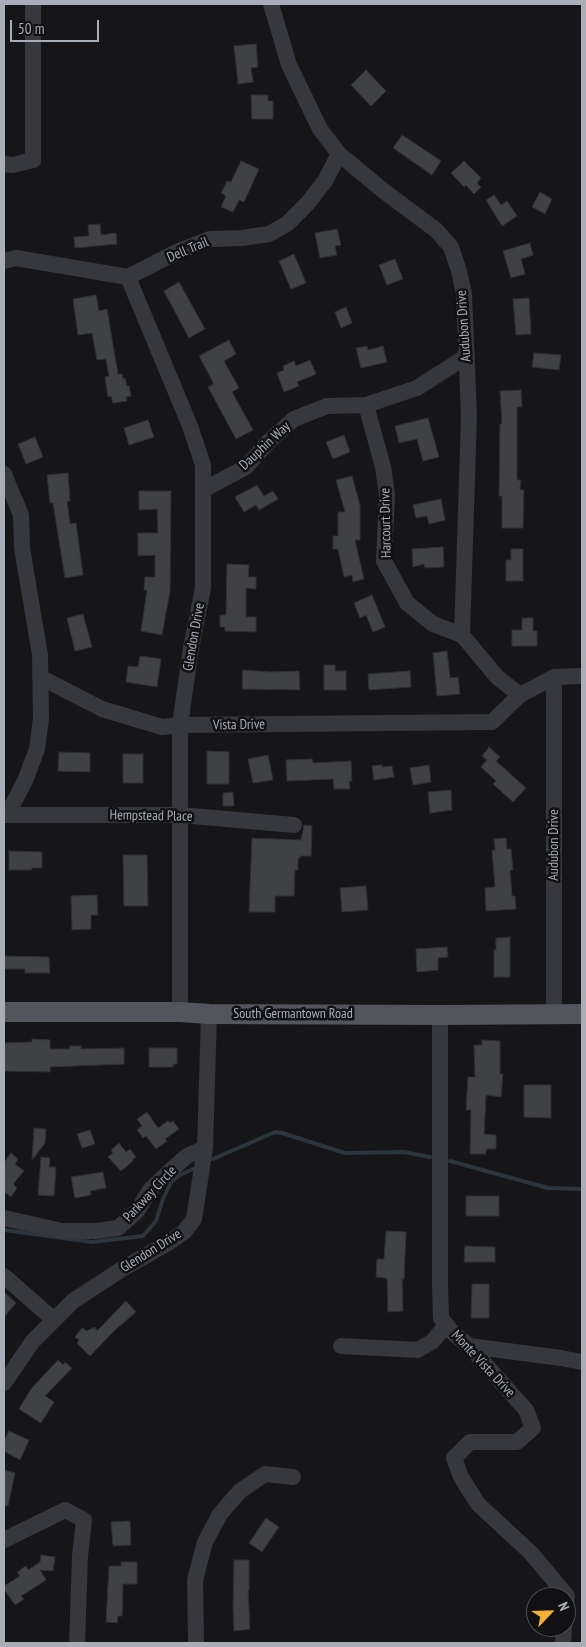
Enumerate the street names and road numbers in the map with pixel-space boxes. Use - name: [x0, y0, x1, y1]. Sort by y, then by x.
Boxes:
- street label: Dell Trail: [165, 234, 211, 266]
- street label: Audubon Drive: [453, 290, 475, 362]
- street label: Dauphin Way: [236, 418, 294, 474]
- street label: Harcourt Drive: [377, 488, 395, 558]
- street label: Glendon Drive: [180, 602, 208, 672]
- street label: Vista Drive: [213, 716, 265, 734]
- street label: Hempstead Place: [109, 807, 193, 825]
- street label: Audubon Drive: [546, 809, 562, 881]
- street label: South Germantown Road: [233, 1006, 353, 1022]
- street label: Parkway Circle: [120, 1163, 180, 1225]
- street label: Glendon Drive: [117, 1226, 185, 1276]
- street label: Monte Vista Drive: [448, 1327, 518, 1401]

